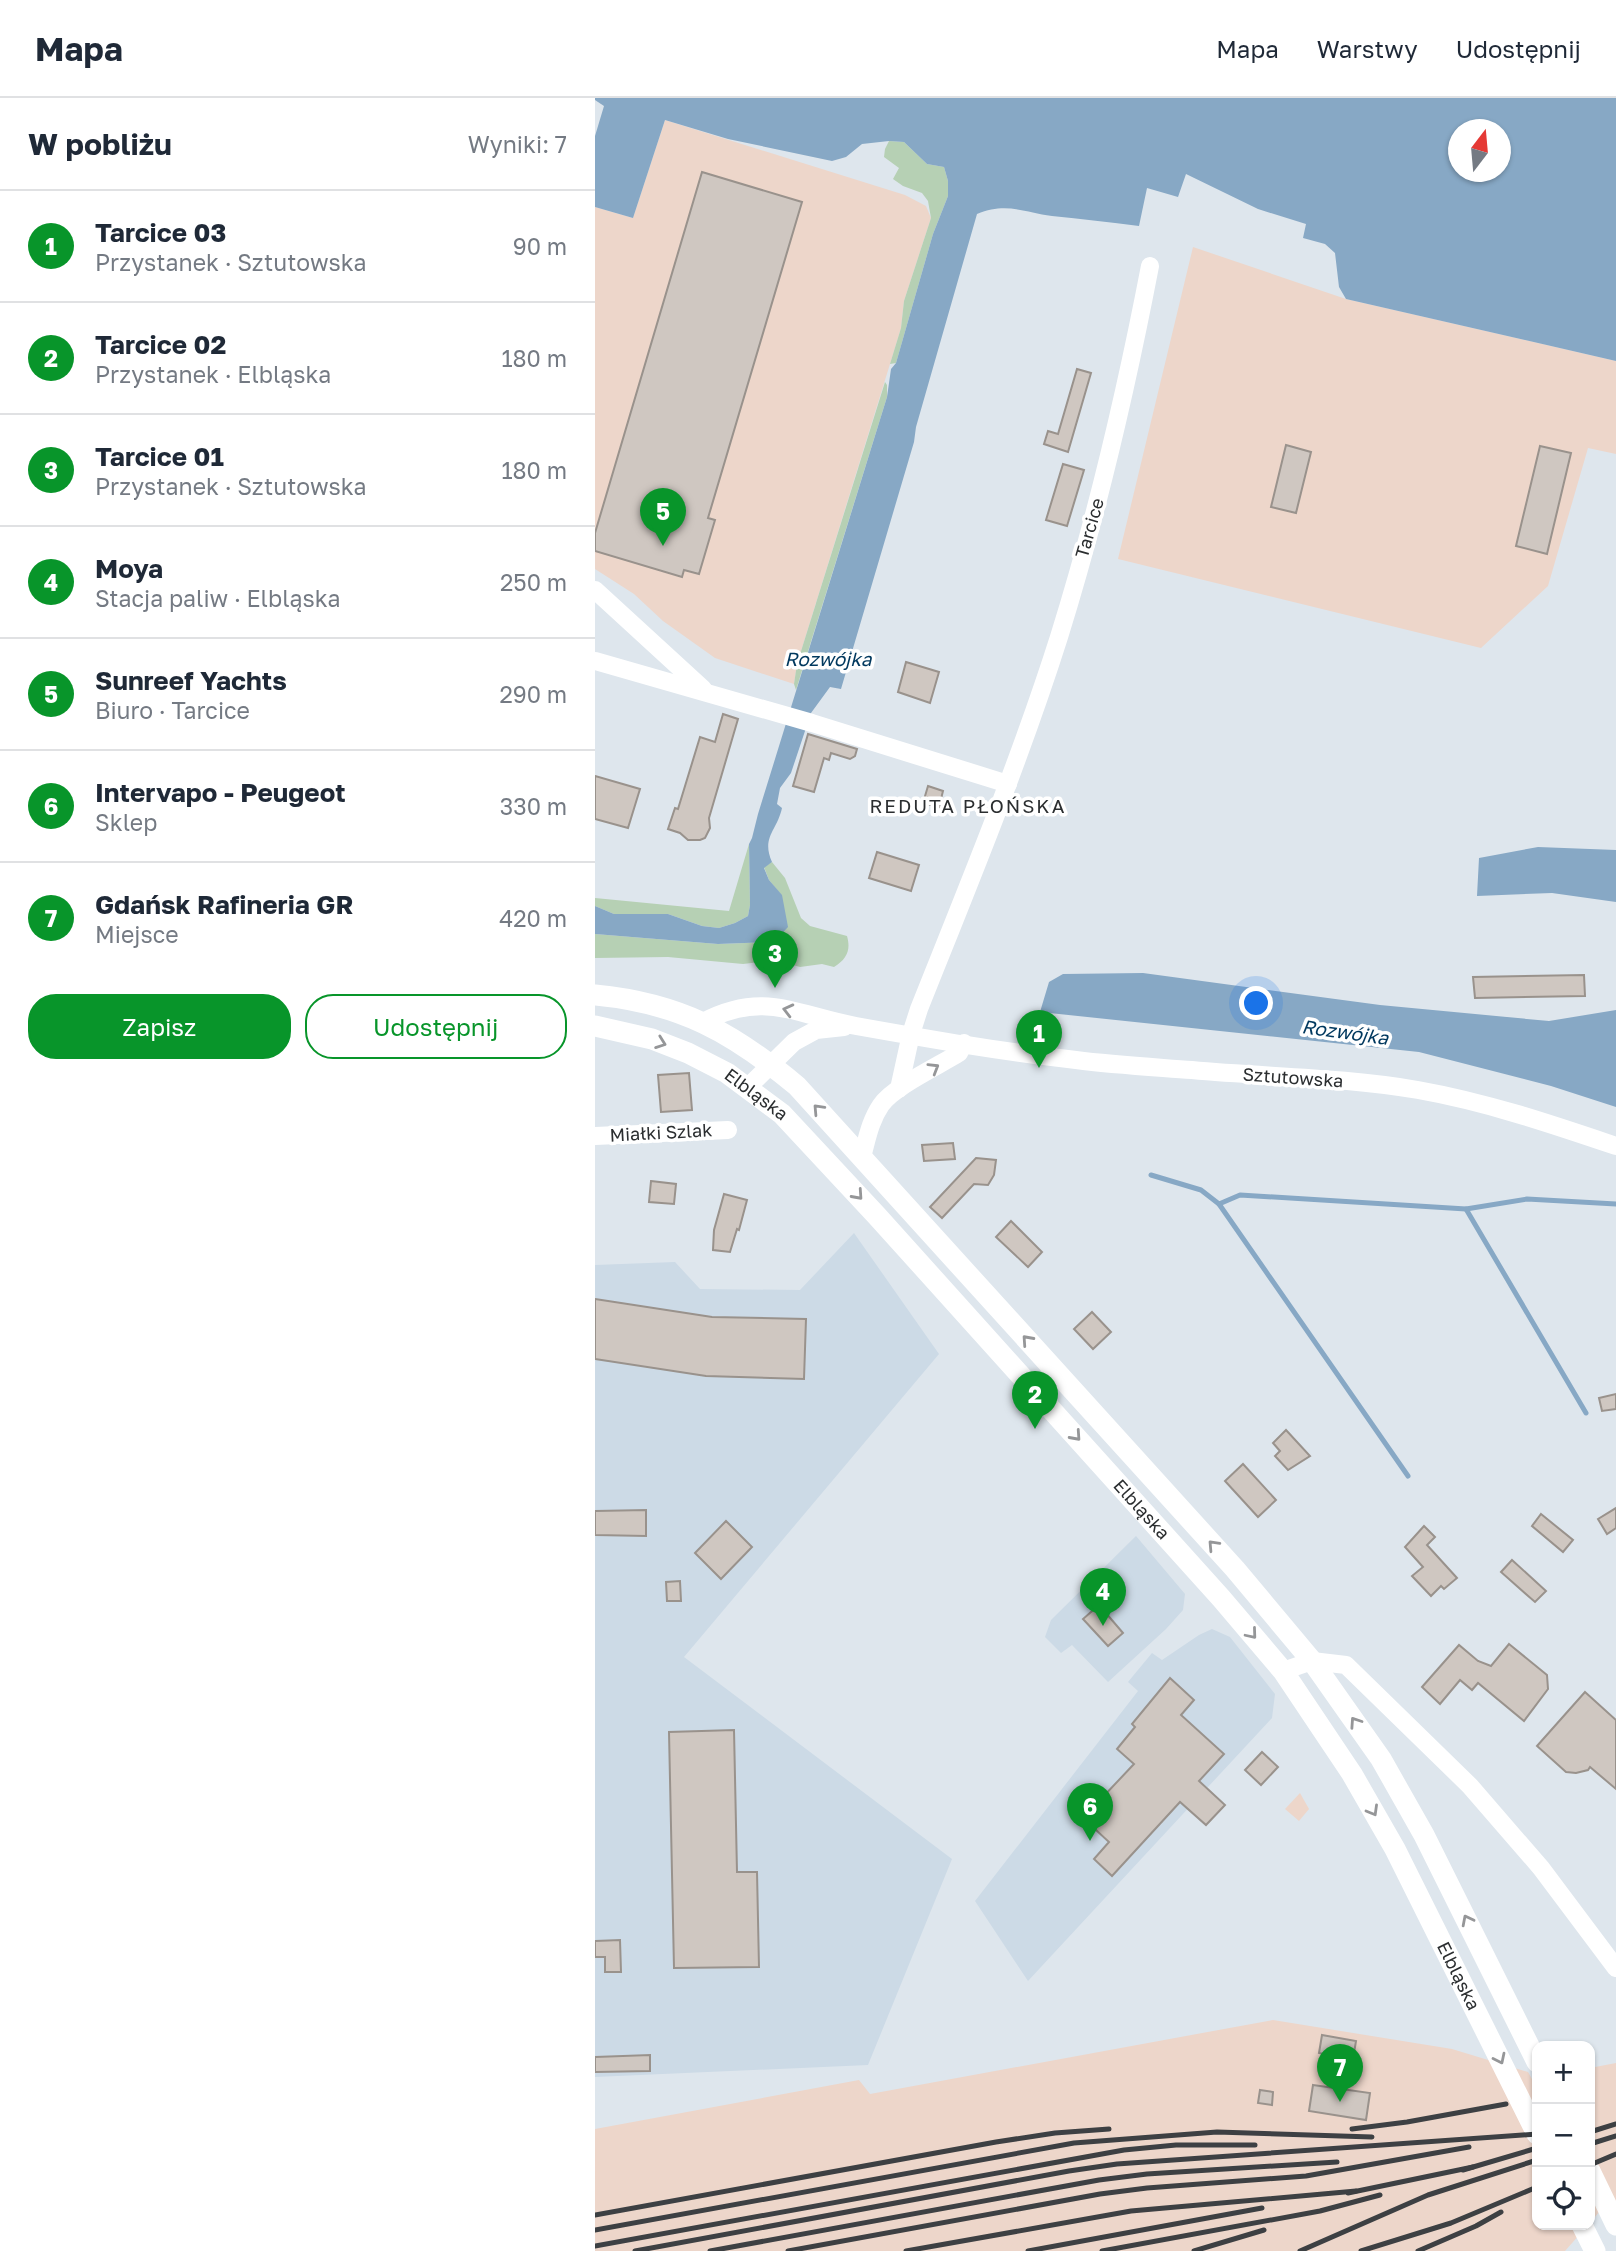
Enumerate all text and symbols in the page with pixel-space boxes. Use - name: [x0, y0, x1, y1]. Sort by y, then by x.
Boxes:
- text: Mapa: [35, 29, 123, 68]
- text: Mapa: [1216, 34, 1279, 63]
- text: Warstwy: [1317, 34, 1418, 63]
- text: Udostępnij: [1456, 34, 1581, 63]
- north arrow: [1448, 119, 1511, 182]
- text: W pobliżu: [28, 126, 172, 162]
- text: Wyniki: 7: [468, 130, 567, 158]
- text: Tarcice 03: [95, 217, 226, 248]
- text: 1: [45, 232, 57, 260]
- text: 90 m: [513, 232, 567, 260]
- text: Przystanek · Sztutowska: [95, 248, 367, 276]
- text: Tarcice 02: [95, 329, 226, 360]
- text: 2: [44, 344, 58, 372]
- text: 180 m: [501, 344, 567, 372]
- text: Przystanek · Elbląska: [95, 360, 331, 388]
- text: Tarcice 01: [95, 441, 224, 472]
- text: 3: [44, 456, 58, 484]
- text: 180 m: [501, 456, 567, 484]
- text: Przystanek · Sztutowska: [95, 472, 367, 500]
- pin: 5: [640, 488, 686, 546]
- street label: Tarcice: [1070, 495, 1108, 560]
- text: Moya: [95, 553, 163, 584]
- text: 4: [44, 568, 58, 596]
- text: 250 m: [500, 568, 567, 596]
- text: Stacja paliw · Elbląska: [95, 584, 340, 612]
- water label: Rozwójka: [785, 647, 873, 670]
- text: Sunreef Yachts: [95, 665, 287, 696]
- text: 5: [44, 680, 58, 708]
- text: 290 m: [499, 680, 567, 708]
- text: Biuro · Tarcice: [95, 696, 250, 724]
- text: Intervapo - Peugeot: [95, 777, 346, 808]
- text: 6: [44, 792, 58, 820]
- text: 330 m: [500, 792, 567, 820]
- district label: REDUTA PŁOŃSKA: [869, 794, 1067, 817]
- text: Sklep: [95, 808, 157, 836]
- text: Gdańsk Rafineria GR: [95, 889, 354, 920]
- text: 7: [45, 904, 57, 932]
- text: 420 m: [499, 904, 567, 932]
- text: Miejsce: [95, 920, 179, 948]
- pin: 3: [752, 930, 798, 988]
- your location: [1239, 986, 1273, 1020]
- button: Zapisz: [28, 994, 291, 1059]
- button: Udostępnij: [305, 994, 567, 1059]
- one-way arrow: [782, 1004, 794, 1018]
- pin: 1: [1016, 1010, 1062, 1068]
- water label: Rozwójka: [1300, 1014, 1391, 1049]
- one-way arrow: [654, 1035, 666, 1049]
- street label: Elbląska: [720, 1063, 793, 1125]
- street label: Sztutowska: [1242, 1063, 1344, 1092]
- one-way arrow: [926, 1064, 939, 1077]
- one-way arrow: [813, 1104, 826, 1117]
- street label: Miałki Szlak: [609, 1118, 713, 1146]
- one-way arrow: [849, 1187, 862, 1200]
- one-way arrow: [1023, 1335, 1035, 1348]
- pin: 2: [1012, 1371, 1058, 1429]
- one-way arrow: [1068, 1428, 1080, 1441]
- street label: Elbląska: [1109, 1474, 1175, 1544]
- one-way arrow: [1209, 1540, 1221, 1553]
- pin: 4: [1080, 1568, 1126, 1626]
- one-way arrow: [1244, 1626, 1256, 1639]
- one-way arrow: [1351, 1717, 1363, 1730]
- pin: 6: [1067, 1783, 1113, 1841]
- one-way arrow: [1365, 1803, 1378, 1816]
- one-way arrow: [1461, 1915, 1475, 1927]
- street label: Elbląska: [1433, 1938, 1485, 2013]
- map controls: [1532, 2041, 1595, 2230]
- button: +: [1532, 2041, 1595, 2104]
- pin: 7: [1317, 2044, 1363, 2102]
- one-way arrow: [1492, 2052, 1506, 2064]
- button: −: [1532, 2104, 1595, 2167]
- button: locate: [1532, 2167, 1595, 2230]

